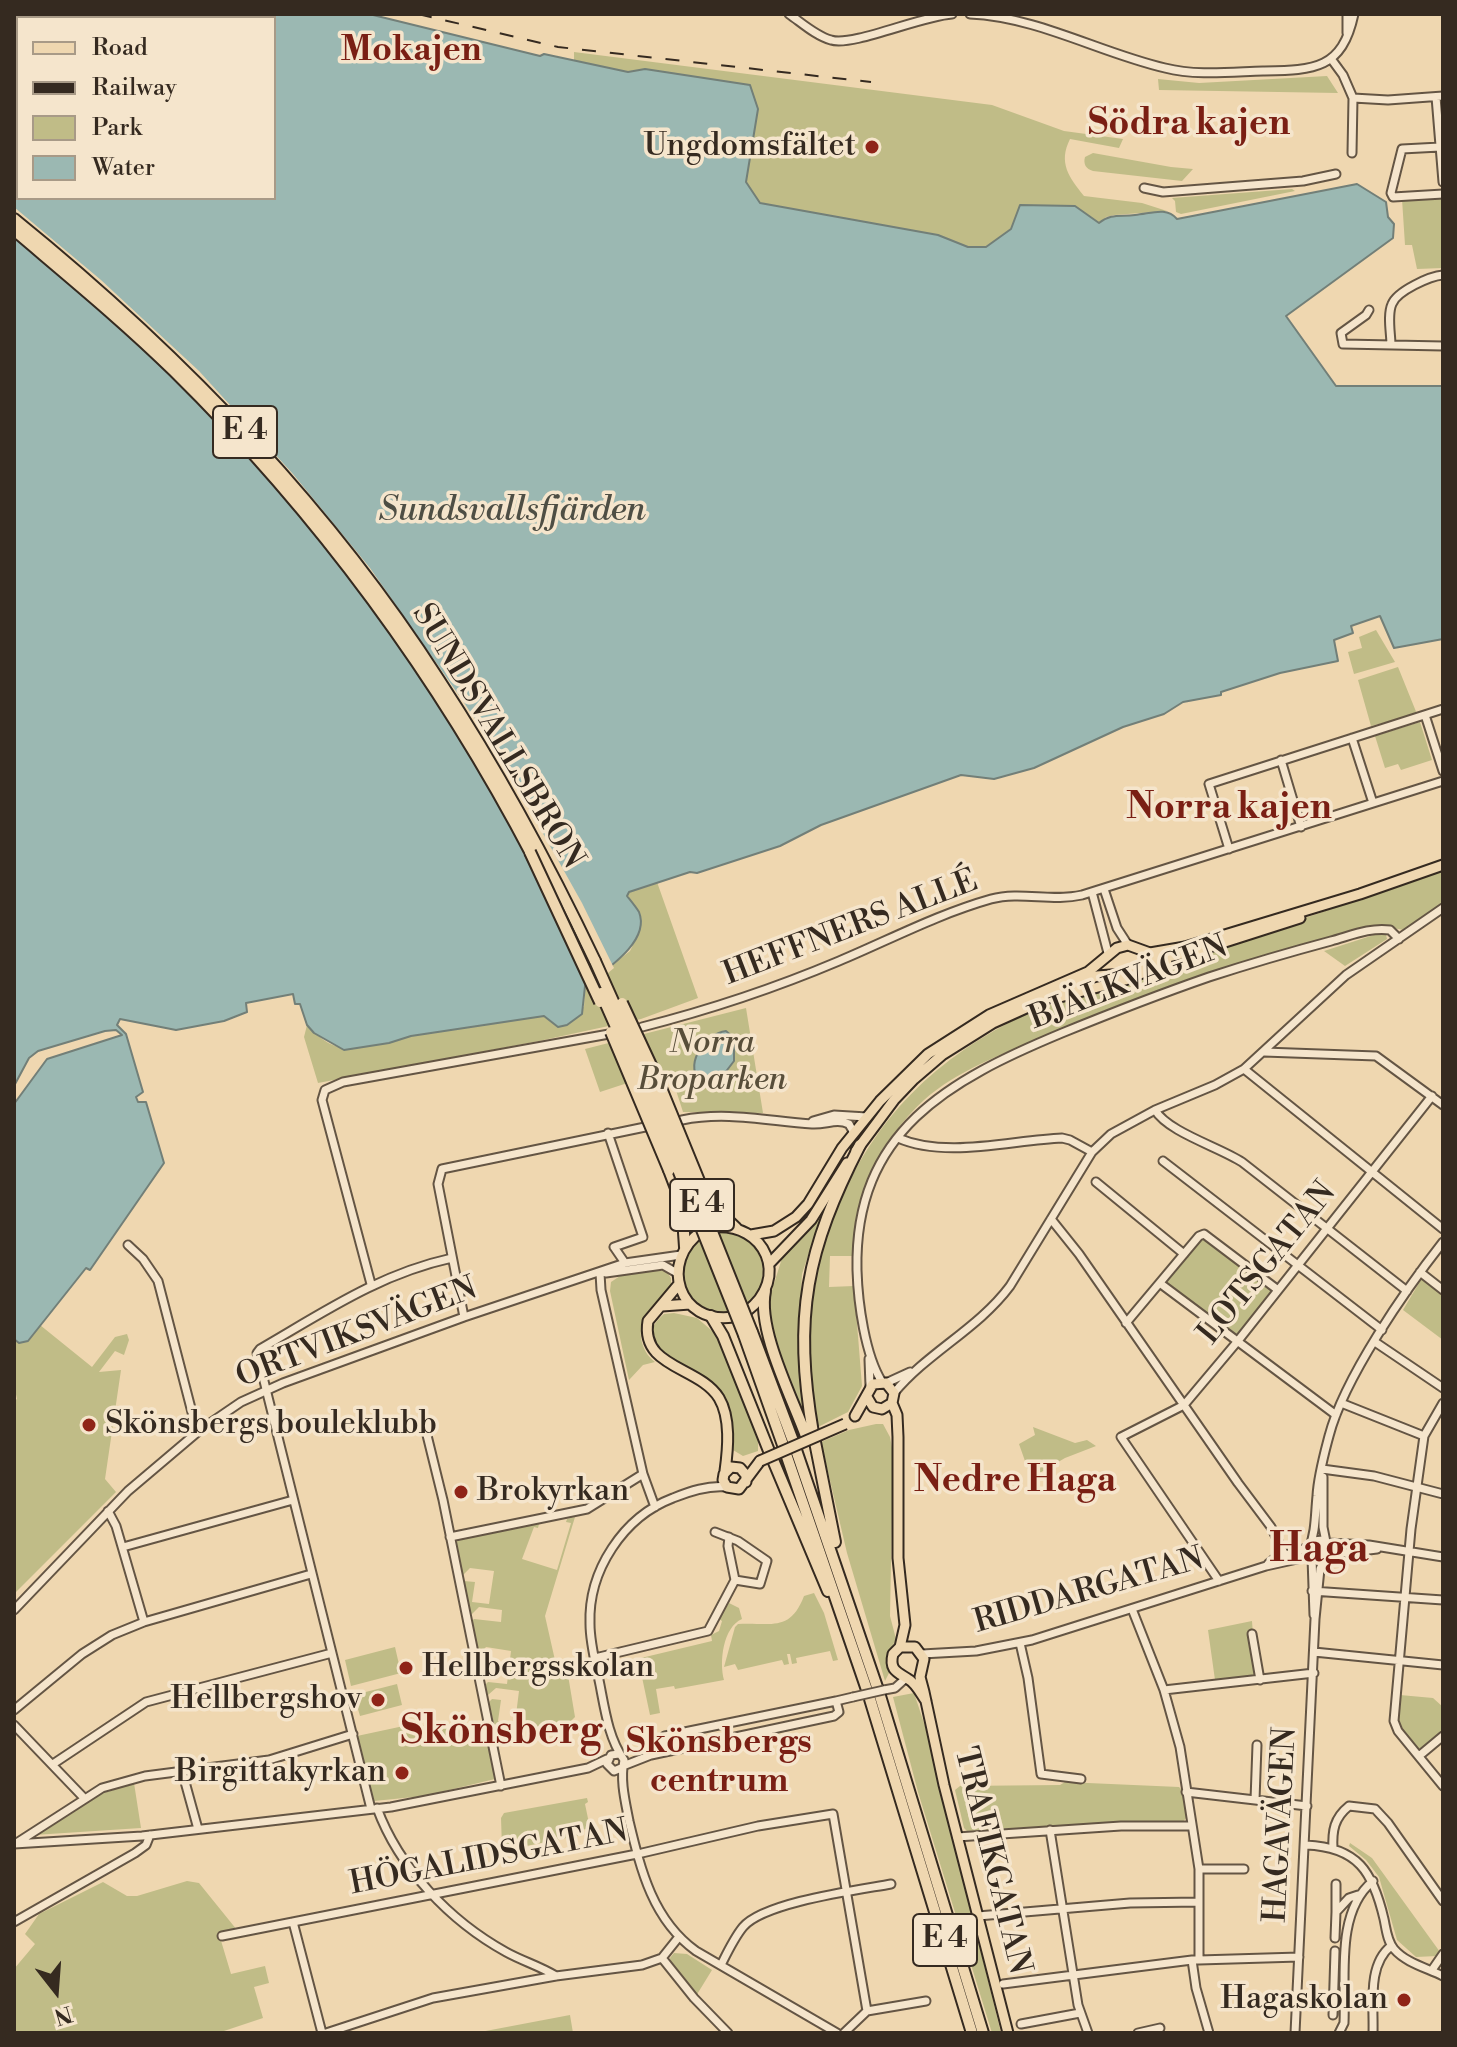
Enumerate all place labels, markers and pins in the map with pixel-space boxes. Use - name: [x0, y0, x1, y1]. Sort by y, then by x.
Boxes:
- place label: Ungdomsfältet: [644, 128, 856, 166]
- marker: Ungdomsfältet: [863, 138, 881, 156]
- place label: Skönsbergs bouleklubb: [105, 1406, 437, 1444]
- marker: Skönsbergs bouleklubb: [80, 1416, 98, 1434]
- place label: Brokyrkan: [477, 1473, 629, 1511]
- marker: Brokyrkan: [452, 1483, 470, 1501]
- place label: Hellbergsskolan: [422, 1649, 654, 1687]
- marker: Hellbergsskolan: [397, 1659, 415, 1677]
- place label: Hellbergshov: [170, 1681, 362, 1719]
- marker: Hellbergshov: [369, 1691, 387, 1709]
- place label: Birgittakyrkan: [175, 1754, 386, 1792]
- marker: Birgittakyrkan: [393, 1764, 411, 1782]
- place label: Hagaskolan: [1220, 1981, 1388, 2019]
- marker: Hagaskolan: [1395, 1991, 1413, 2009]

